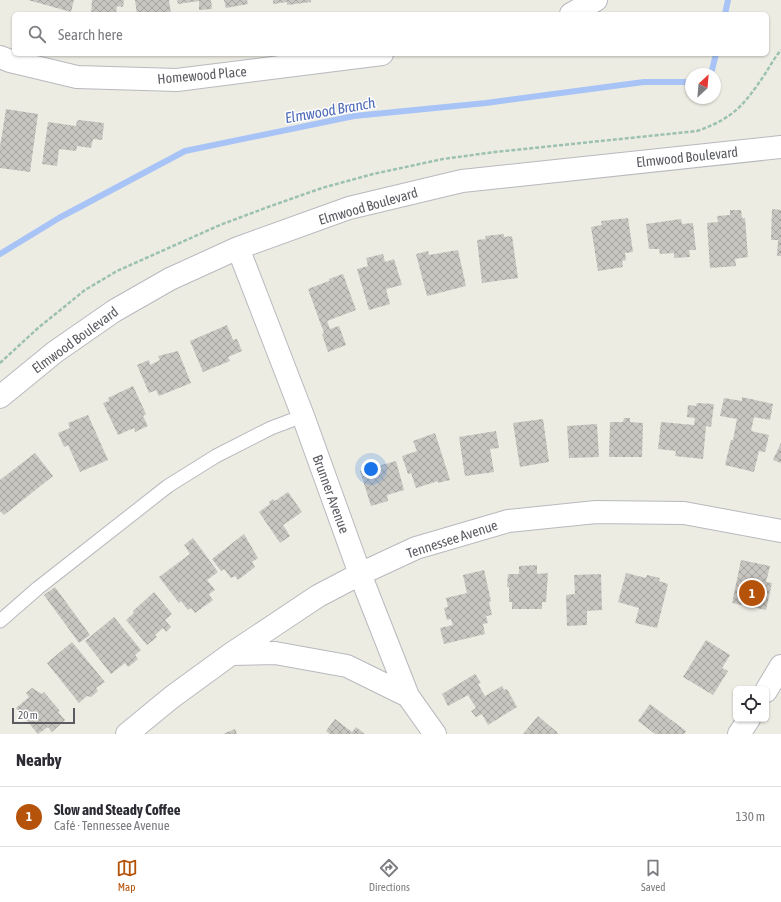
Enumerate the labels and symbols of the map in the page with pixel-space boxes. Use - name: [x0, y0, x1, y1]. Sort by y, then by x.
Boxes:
- street label: Homewood Place: [157, 63, 247, 87]
- north arrow: [685, 68, 721, 104]
- water label: Elmwood Branch: [284, 94, 376, 126]
- street label: Elmwood Boulevard: [635, 144, 739, 170]
- street label: Elmwood Boulevard: [317, 184, 419, 228]
- street label: Elmwood Boulevard: [29, 303, 121, 377]
- street label: Brunner Avenue: [309, 453, 353, 535]
- your location: [361, 459, 381, 479]
- street label: Tennessee Avenue: [404, 517, 500, 561]
- pin: 1: [739, 578, 765, 608]
- scale bar: [12, 706, 75, 725]

